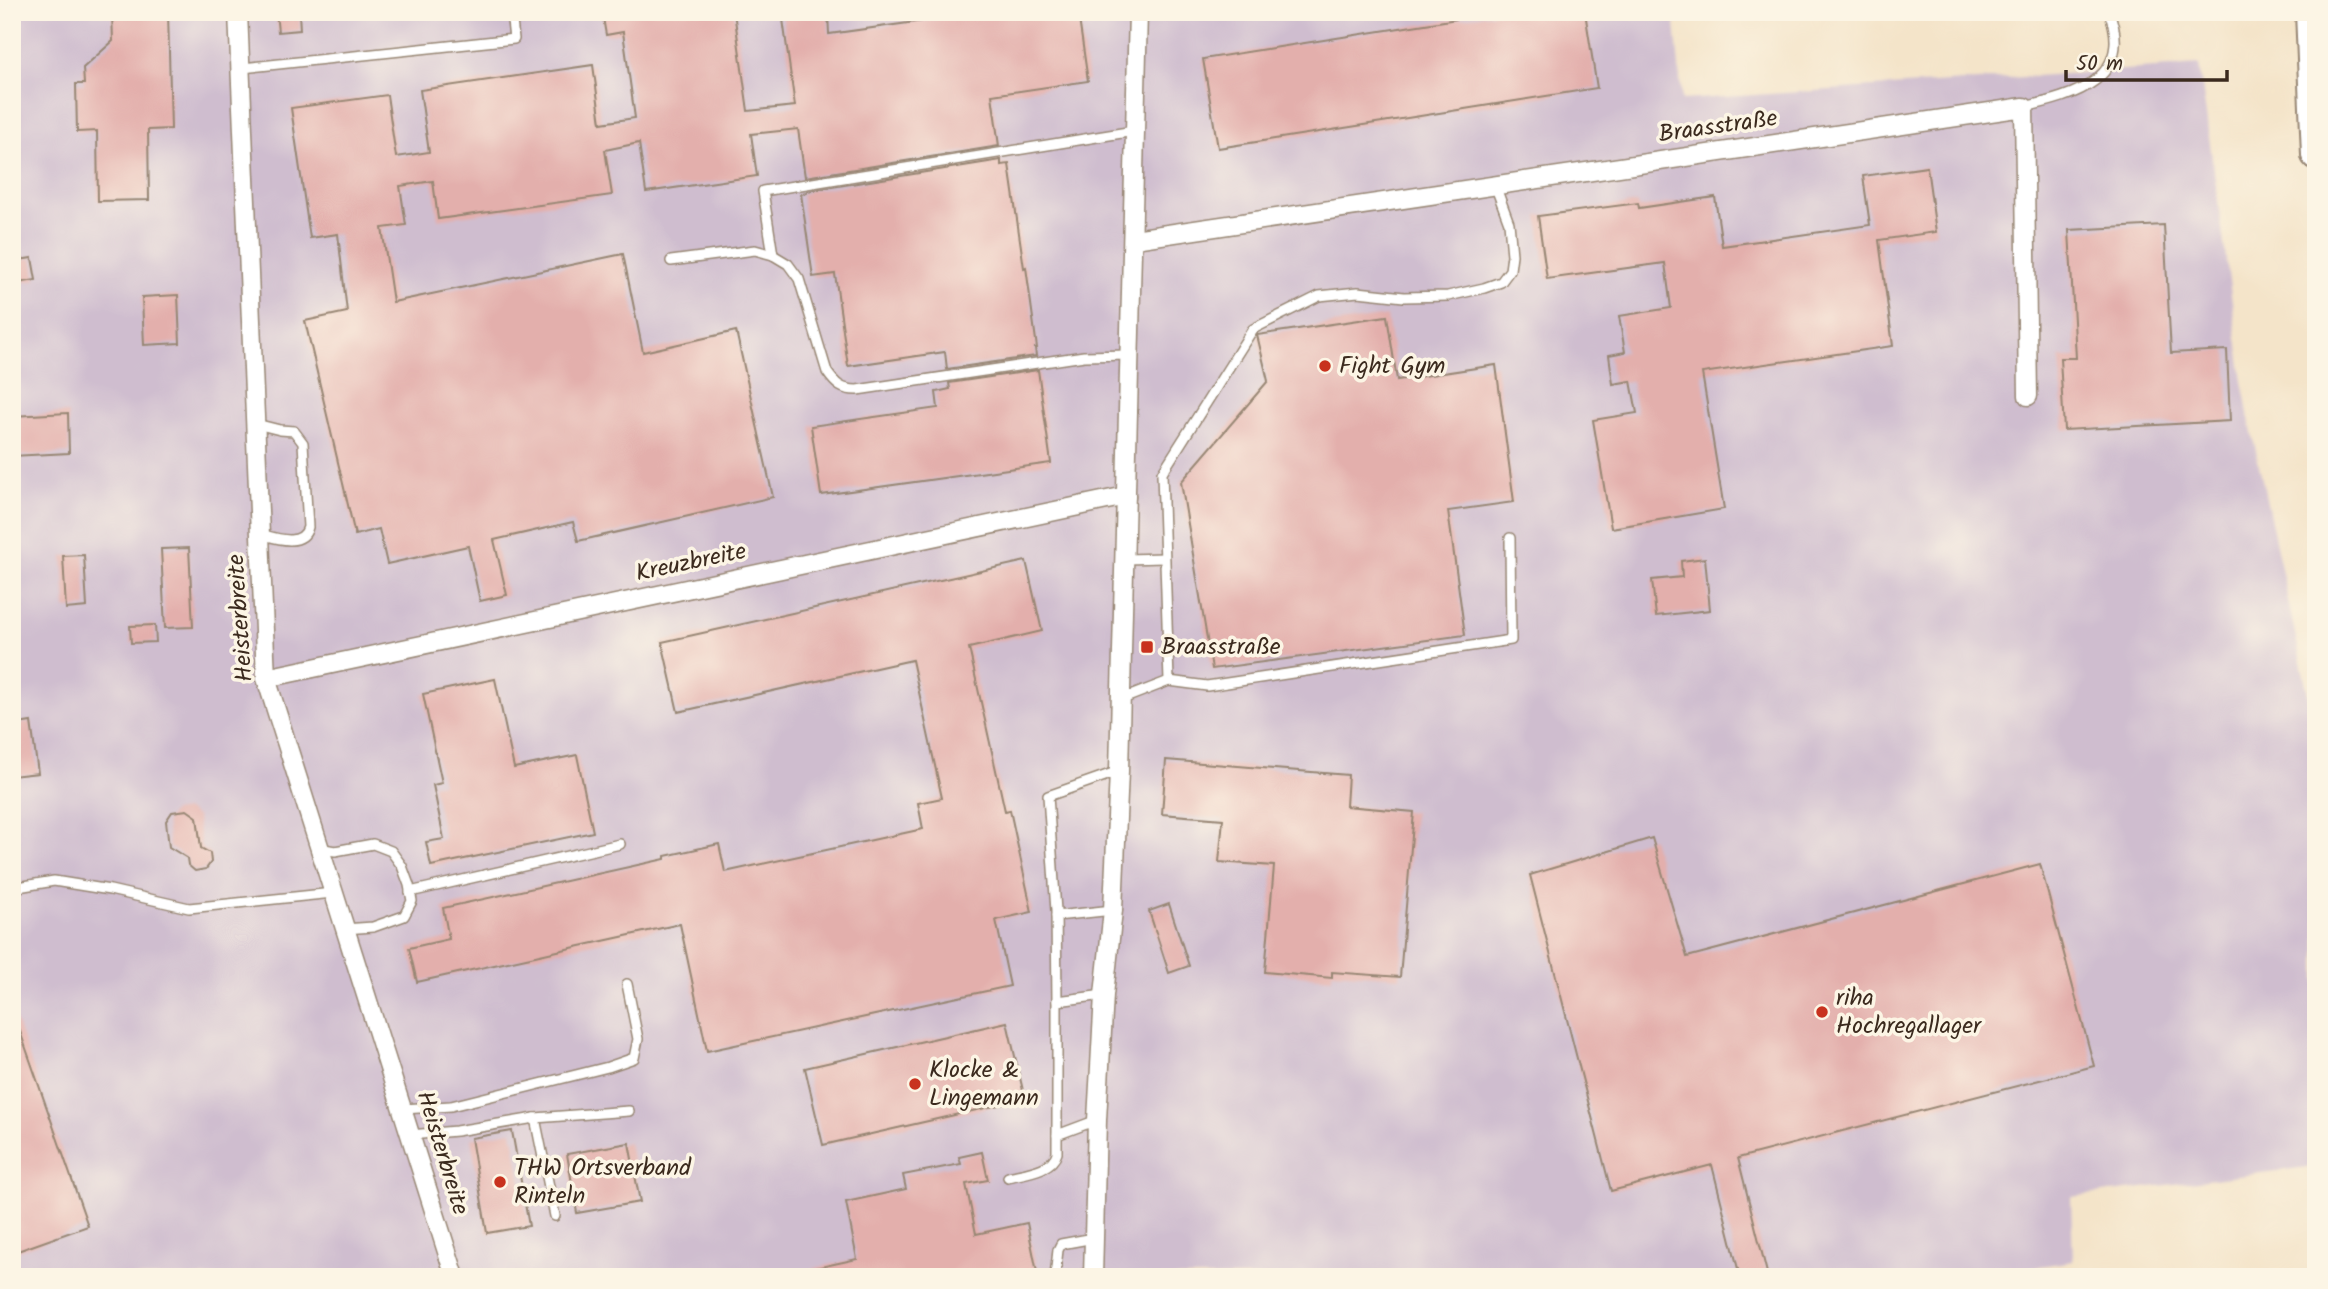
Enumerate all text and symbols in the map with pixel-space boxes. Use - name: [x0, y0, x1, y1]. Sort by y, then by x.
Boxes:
- scale bar: [2066, 38, 2226, 82]
- text: 50 m: [2076, 48, 2123, 81]
- street label: Braasstraße: [1656, 99, 1780, 155]
- place label: Fight Gym: [1339, 347, 1445, 386]
- marker: Fight Gym: [1317, 358, 1333, 374]
- street label: Kreuzbreite: [632, 532, 750, 594]
- street label: Heisterbreite: [217, 553, 265, 683]
- place label: Braasstraße: [1161, 628, 1281, 667]
- marker: Braasstraße: [1139, 639, 1155, 655]
- place label: riha Hochregallager: [1836, 979, 1983, 1046]
- marker: riha Hochregallager: [1814, 1004, 1830, 1020]
- place label: Klocke & Lingemann: [929, 1051, 1039, 1118]
- marker: Klocke & Lingemann: [907, 1076, 923, 1092]
- street label: Heisterbreite: [405, 1086, 479, 1220]
- place label: THW Ortsverband Rinteln: [514, 1149, 692, 1216]
- marker: THW Ortsverband Rinteln: [492, 1174, 508, 1190]

